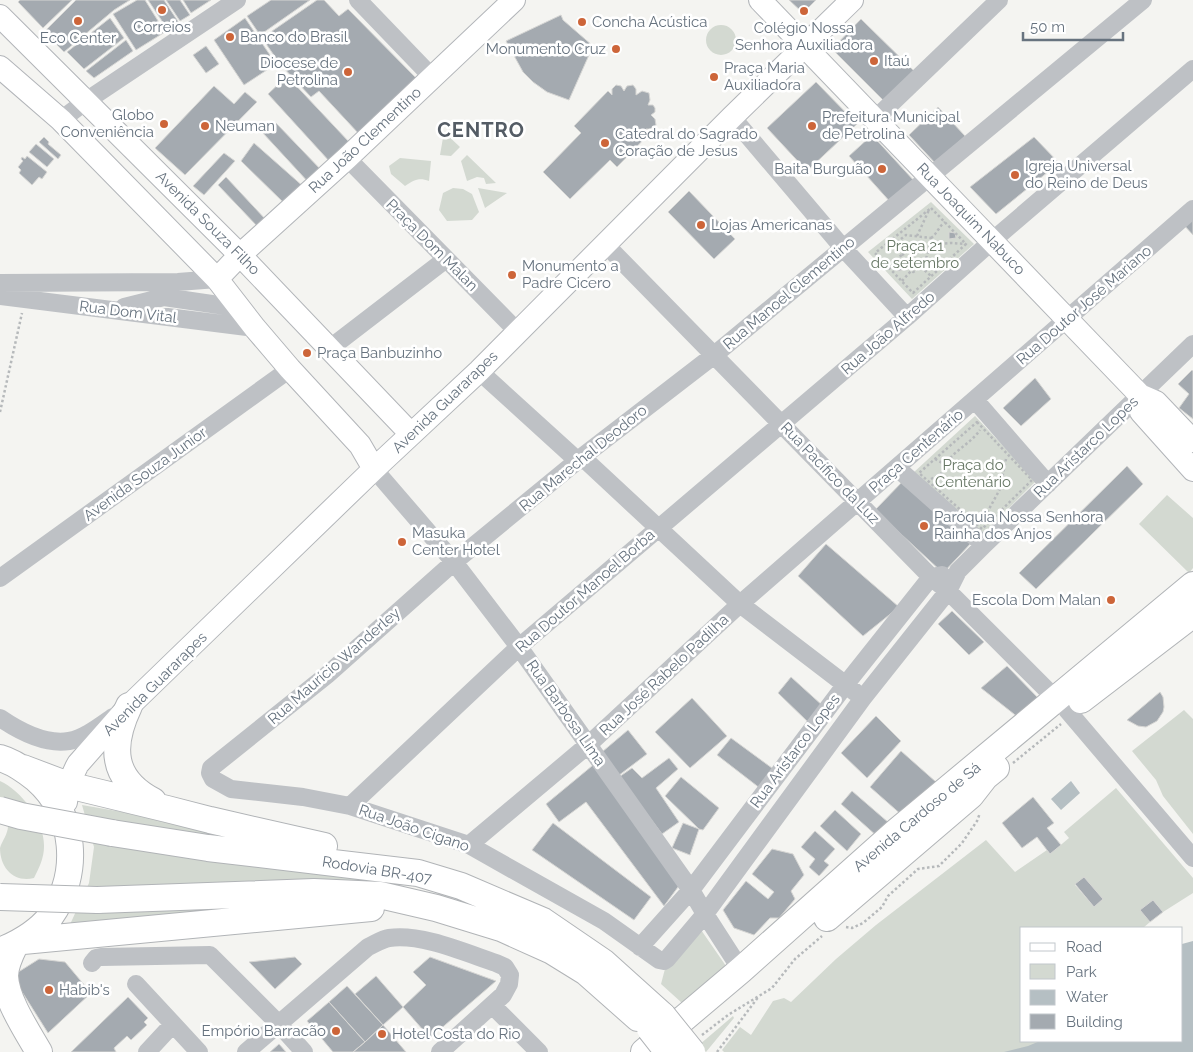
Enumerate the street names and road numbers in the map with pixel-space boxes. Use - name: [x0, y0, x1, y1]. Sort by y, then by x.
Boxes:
- street label: Rua João Clementino: [305, 83, 425, 197]
- street label: Rua Joaquim Nabuco: [913, 159, 1029, 279]
- street label: Avenida Souza Filho: [152, 167, 264, 279]
- street label: Praça Dom Malan: [382, 195, 482, 295]
- street label: Rua Manoel Clementino: [720, 233, 858, 353]
- street label: Rua Doutor José Mariano: [1013, 241, 1155, 368]
- street label: Rua João Alfredo: [838, 287, 938, 378]
- street label: Rua Dom Vital: [78, 297, 179, 327]
- street label: Avenida Guararapes: [389, 347, 501, 457]
- street label: Rua Aristarco Lopes: [1030, 393, 1142, 501]
- street label: Rua Marechal Deodoro: [516, 401, 650, 515]
- street label: Praça Centenário: [865, 405, 967, 497]
- street label: Rua Pacífico da Luz: [777, 418, 883, 528]
- street label: Avenida Souza Junior: [80, 423, 211, 525]
- street label: Rua Doutor Manoel Borba: [512, 526, 658, 656]
- street label: Rua Maurício Wanderley: [264, 604, 404, 728]
- street label: Rua José Rabelo Padilha: [596, 611, 732, 739]
- street label: Avenida Guararapes: [99, 628, 211, 740]
- street label: Rua Barbosa Lima: [523, 656, 609, 770]
- street label: Rua Aristarco Lopes: [746, 690, 844, 812]
- street label: Avenida Cardoso de Sá: [850, 759, 984, 875]
- street label: Rua João Cigano: [356, 801, 472, 855]
- street label: Rodovia BR-407: [321, 852, 433, 888]

